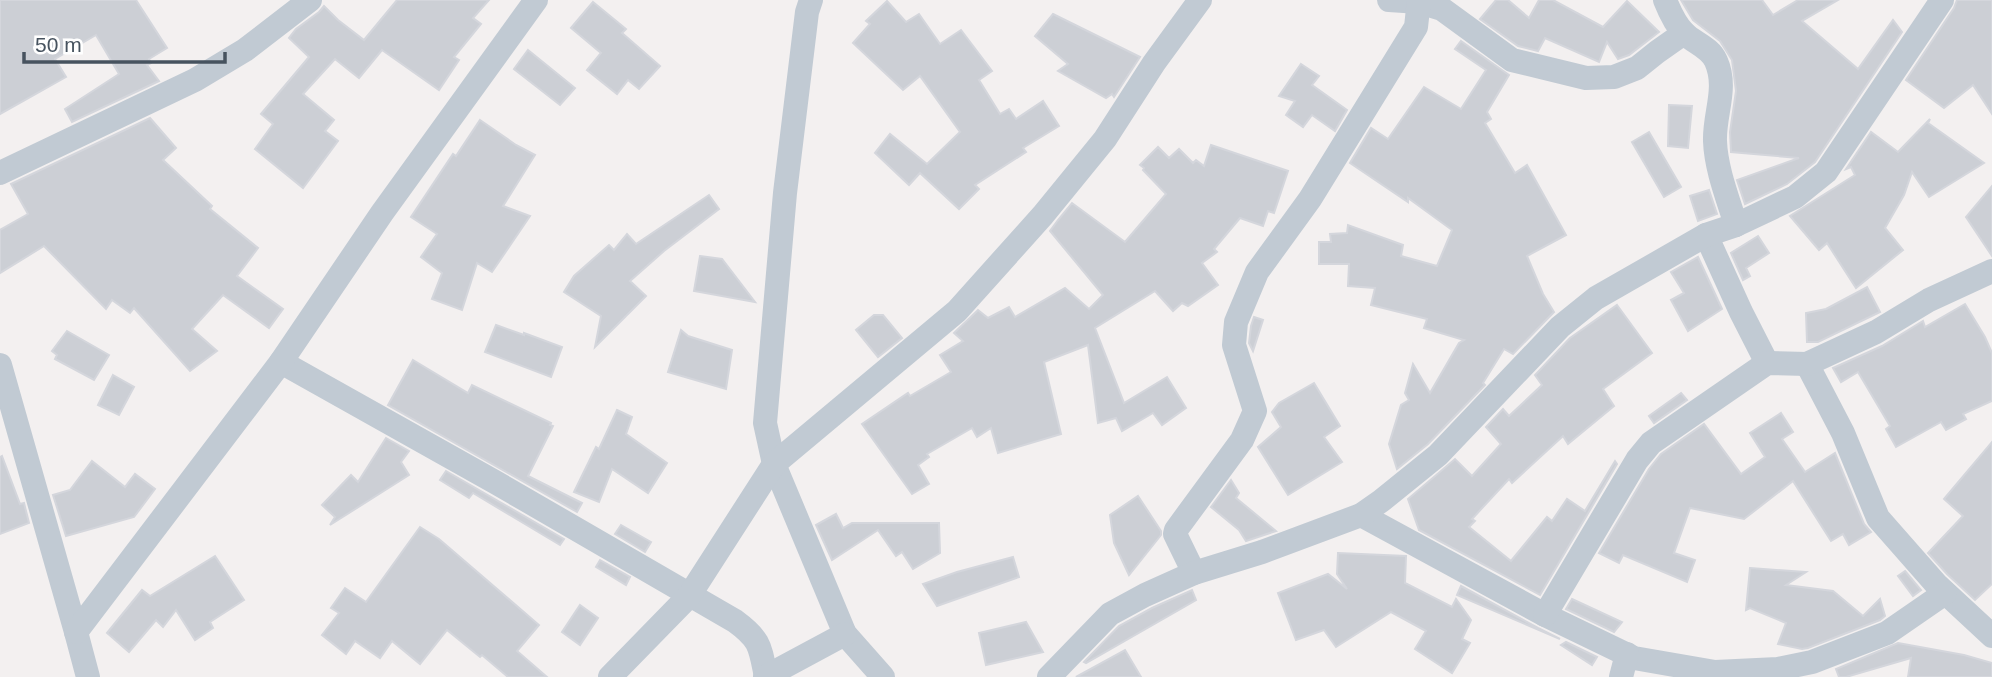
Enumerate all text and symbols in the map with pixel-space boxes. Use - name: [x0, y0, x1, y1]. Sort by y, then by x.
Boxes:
- scale bar: [24, 21, 226, 65]
- text: 50 m: [35, 33, 82, 56]

